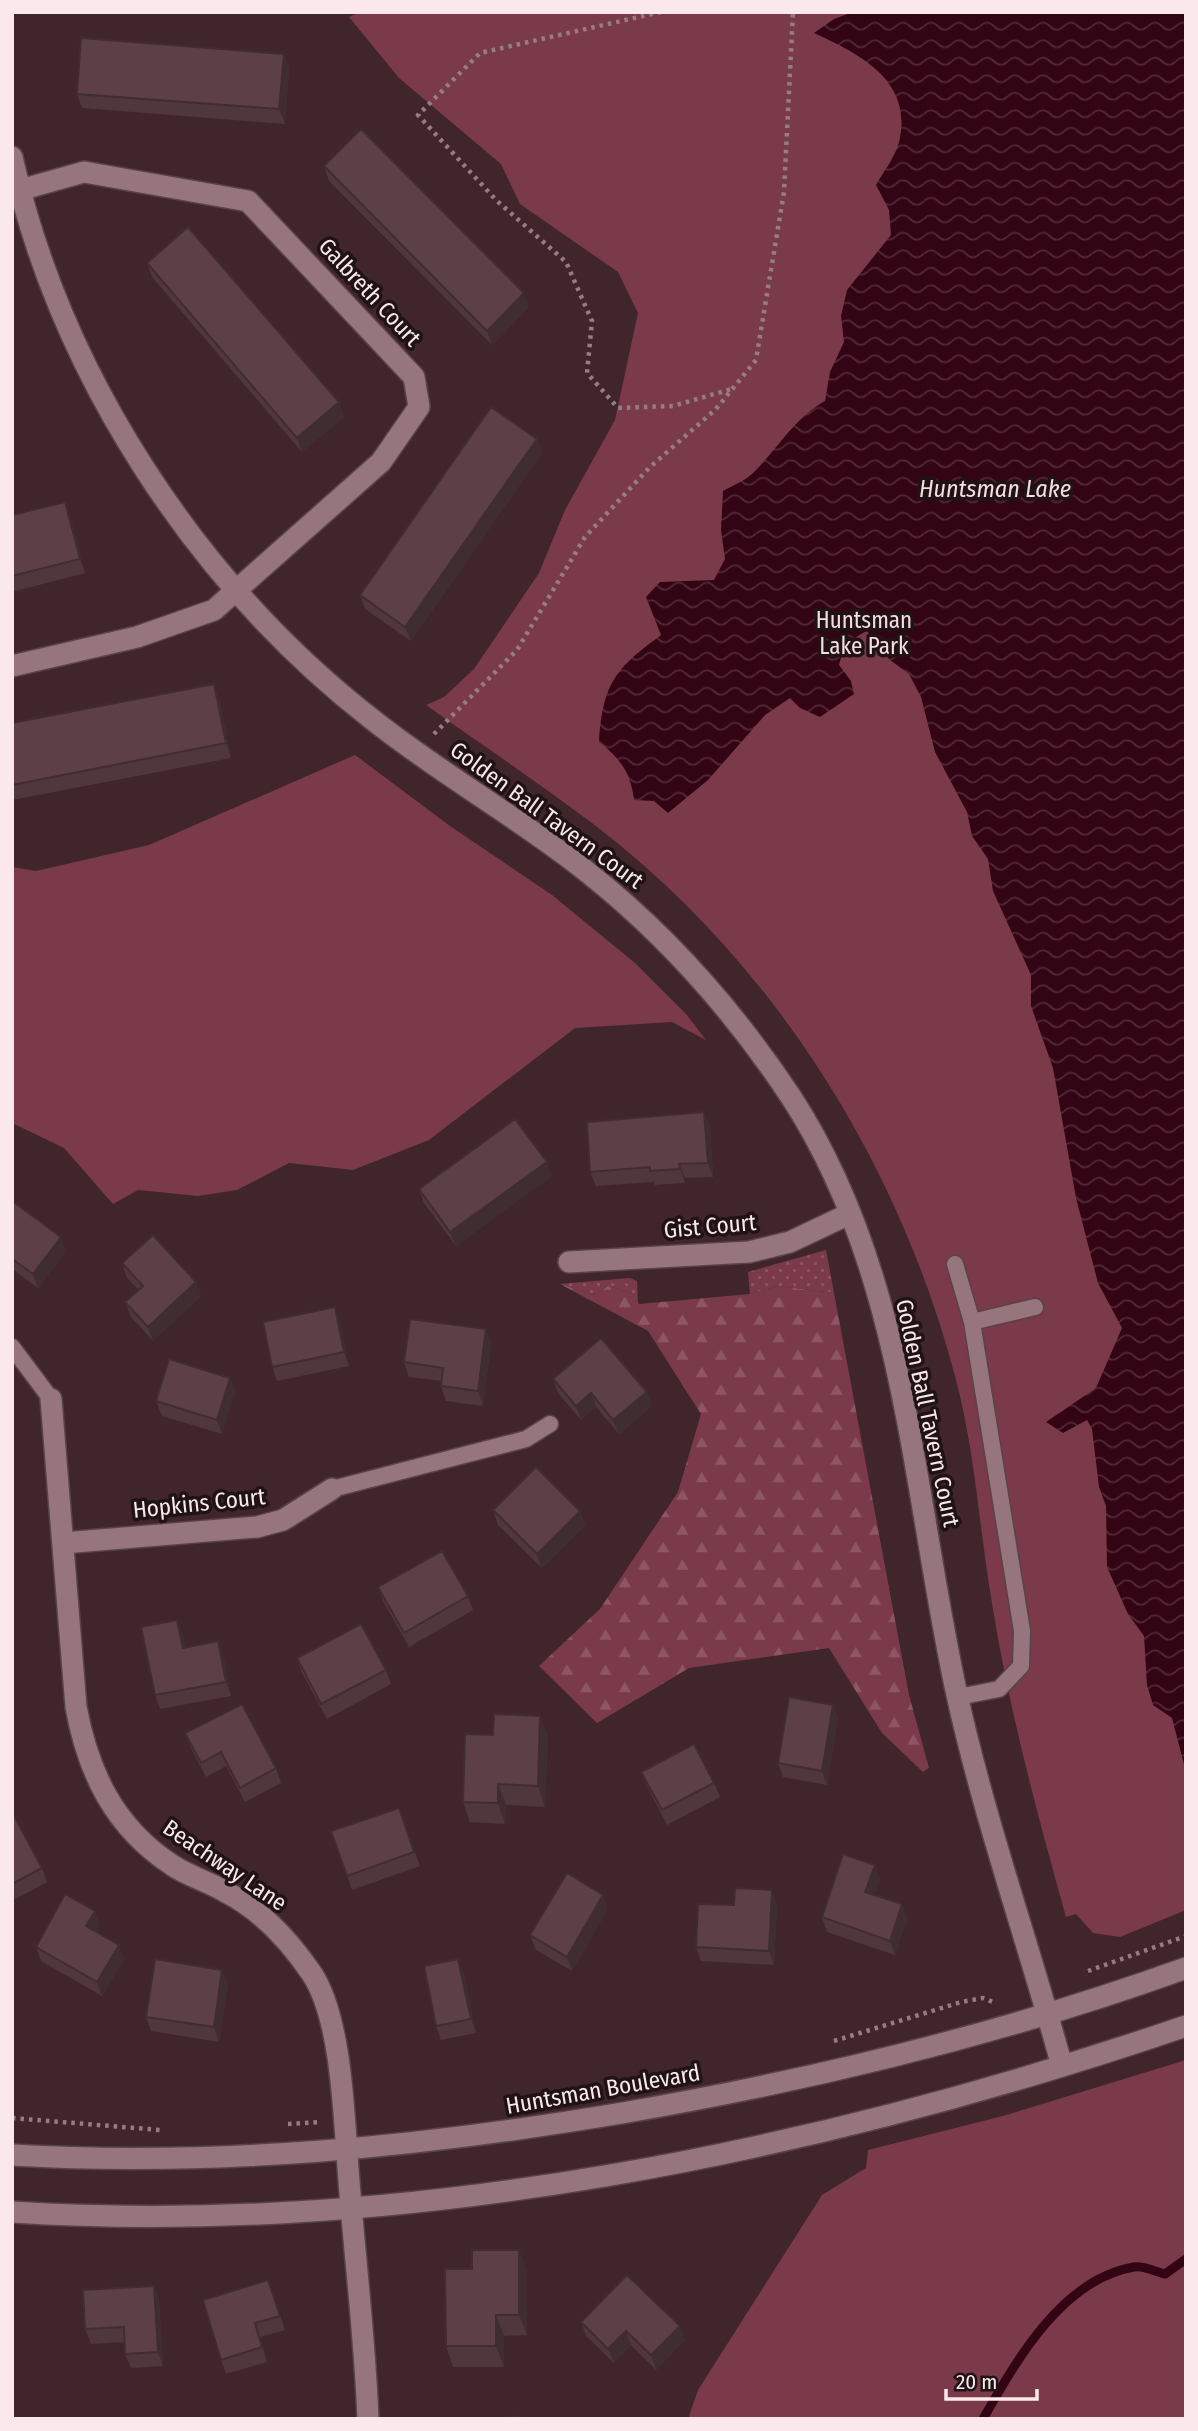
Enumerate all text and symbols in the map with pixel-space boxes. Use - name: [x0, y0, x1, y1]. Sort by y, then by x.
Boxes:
- street label: Galbreth Court: [313, 232, 427, 352]
- water label: Huntsman Lake: [919, 475, 1071, 503]
- park label: Huntsman Lake Park: [816, 606, 912, 660]
- street label: Golden Ball Tavern Court: [445, 735, 649, 895]
- street label: Gist Court: [663, 1208, 758, 1244]
- street label: Golden Ball Tavern Court: [890, 1297, 966, 1530]
- street label: Hopkins Court: [131, 1482, 267, 1524]
- street label: Beachway Lane: [158, 1813, 292, 1917]
- street label: Huntsman Boulevard: [504, 2058, 702, 2120]
- scale bar: [946, 2358, 1037, 2402]
- text: 20 m: [956, 2369, 997, 2395]

